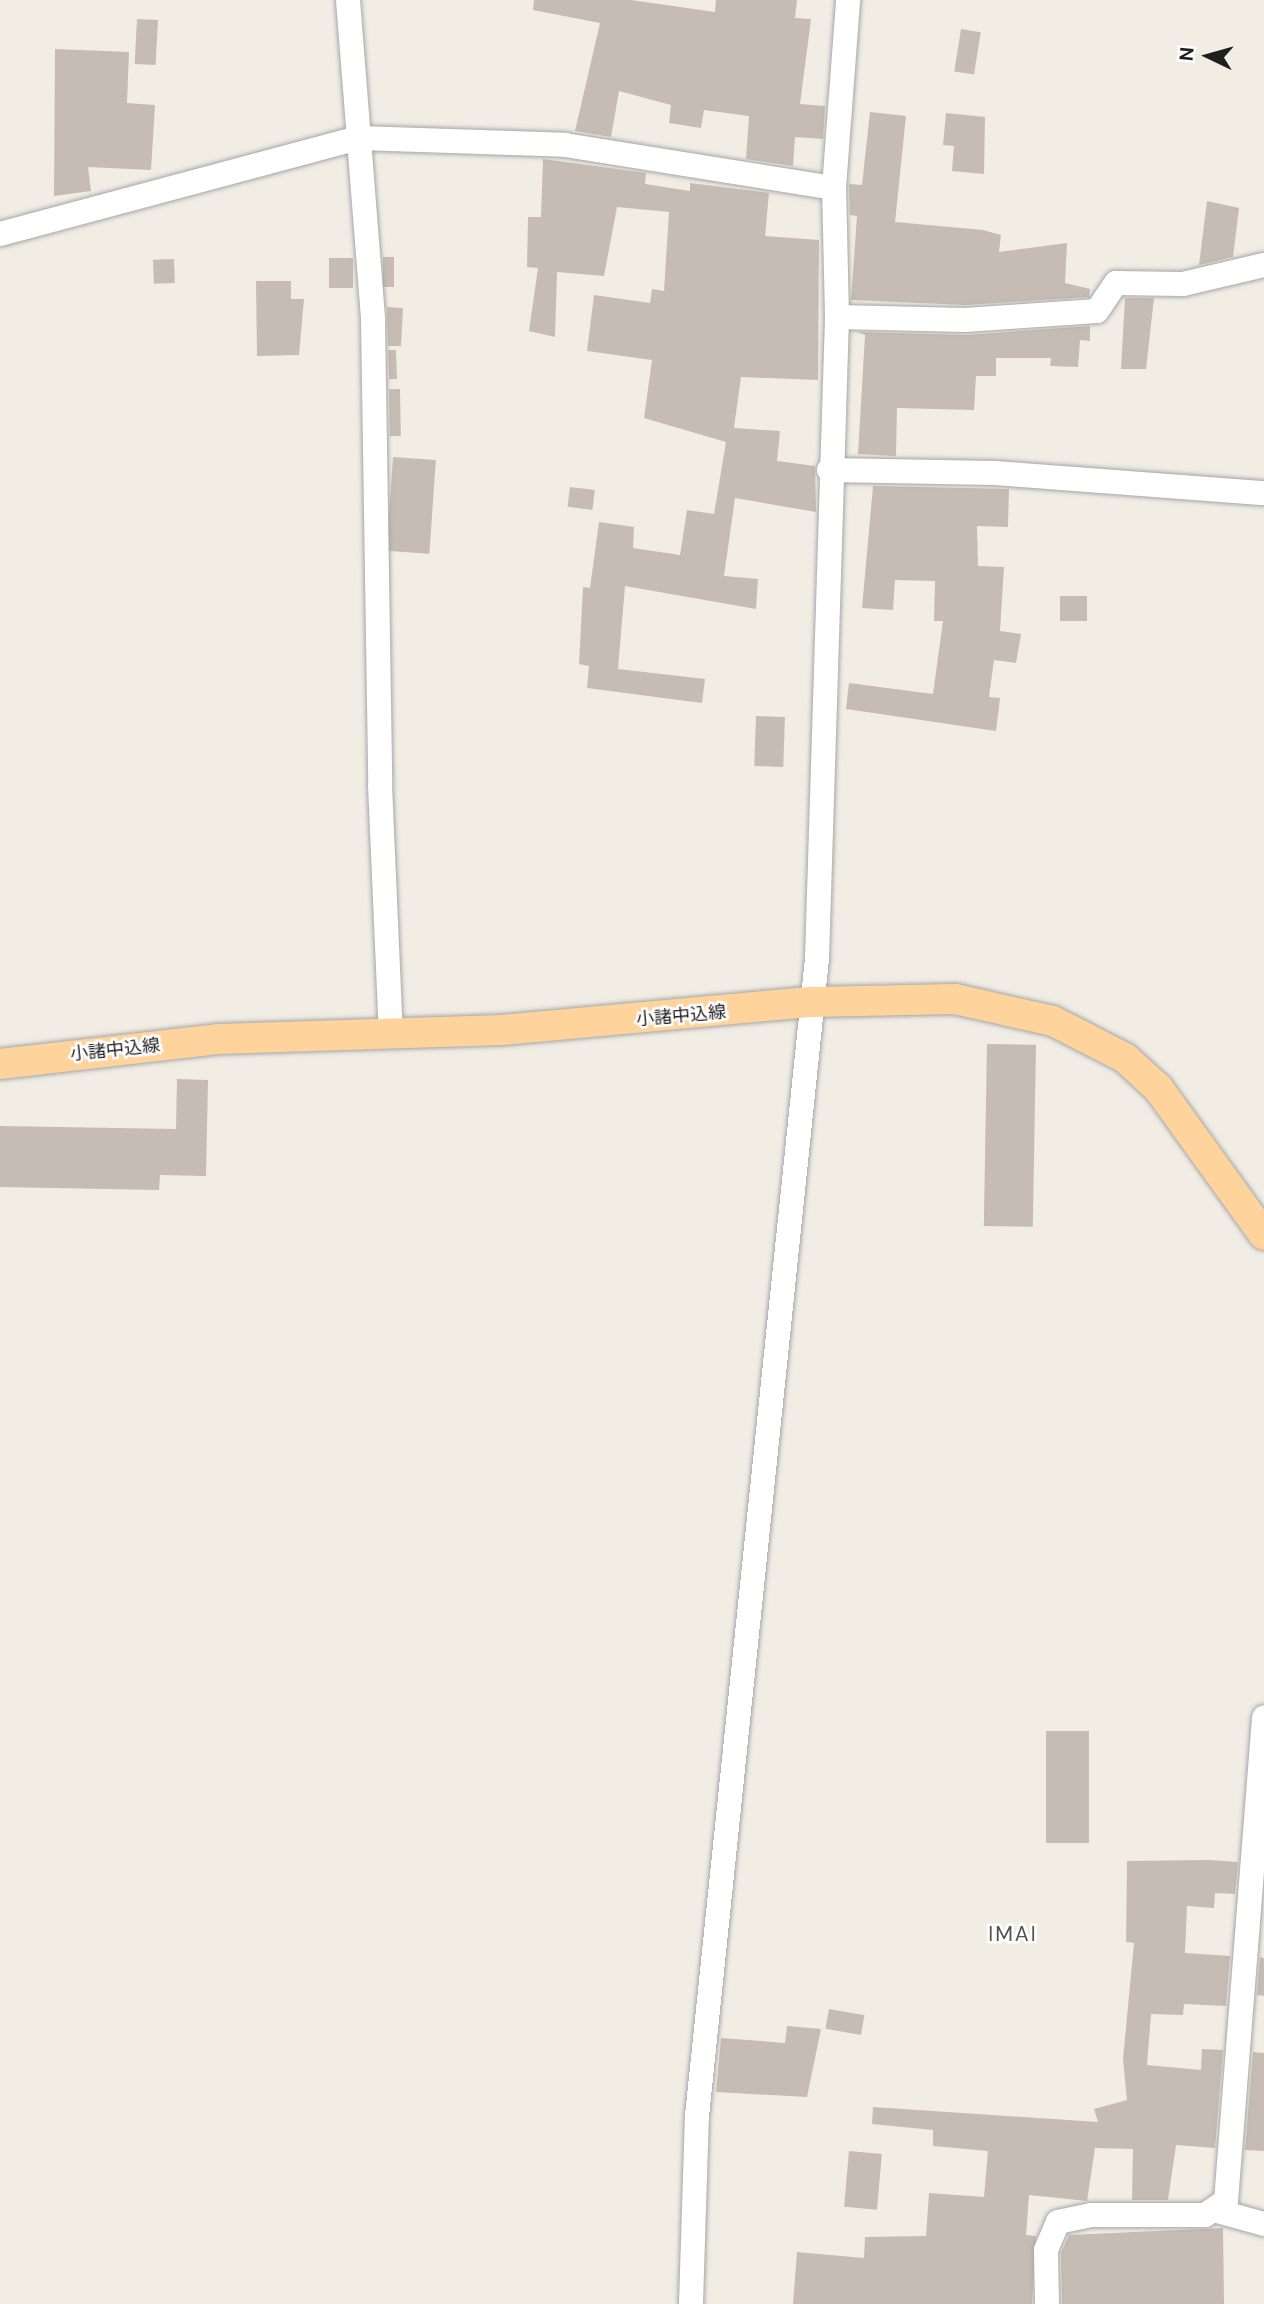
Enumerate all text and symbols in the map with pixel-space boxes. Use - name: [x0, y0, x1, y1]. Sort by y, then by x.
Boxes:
- north arrow: [1173, 21, 1243, 91]
- text: N: [1174, 46, 1200, 62]
- street label: 小諸中込線: [635, 1001, 727, 1031]
- street label: 小諸中込線: [69, 1035, 161, 1065]
- district label: IMAI: [989, 1921, 1037, 1947]

